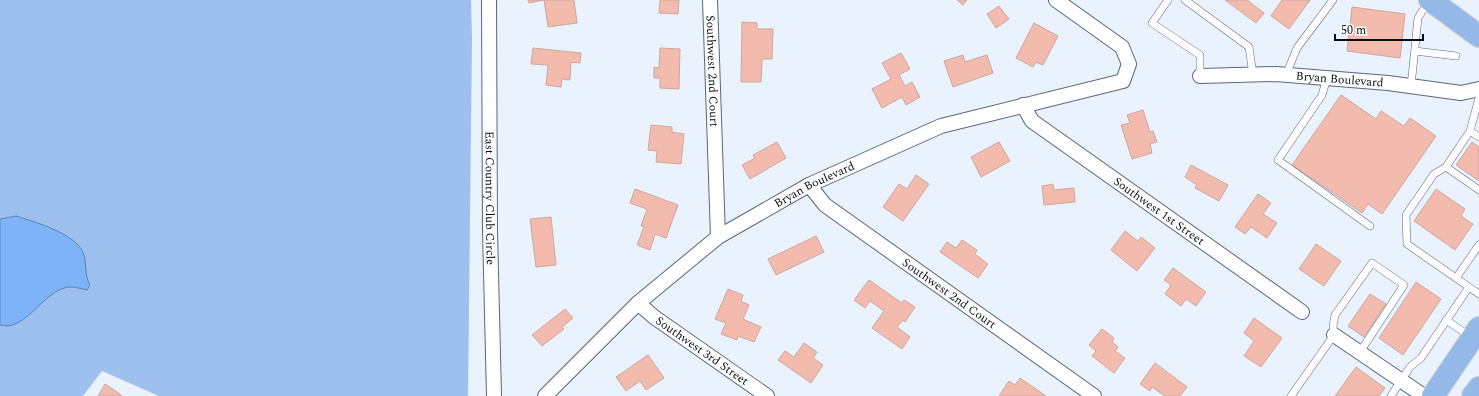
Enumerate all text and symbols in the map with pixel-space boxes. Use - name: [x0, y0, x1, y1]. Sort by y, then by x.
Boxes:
- street label: Southwest 2nd Court: [701, 15, 724, 127]
- scale bar: [1335, 16, 1423, 42]
- text: 50 m: [1341, 21, 1366, 40]
- street label: Bryan Boulevard: [1295, 66, 1385, 92]
- street label: East Country Club Circle: [480, 131, 500, 265]
- street label: Bryan Boulevard: [770, 156, 858, 213]
- street label: Southwest 1st Street: [1109, 172, 1209, 250]
- street label: Southwest 2nd Court: [898, 253, 1000, 333]
- street label: Southwest 3rd Street: [652, 311, 753, 390]

